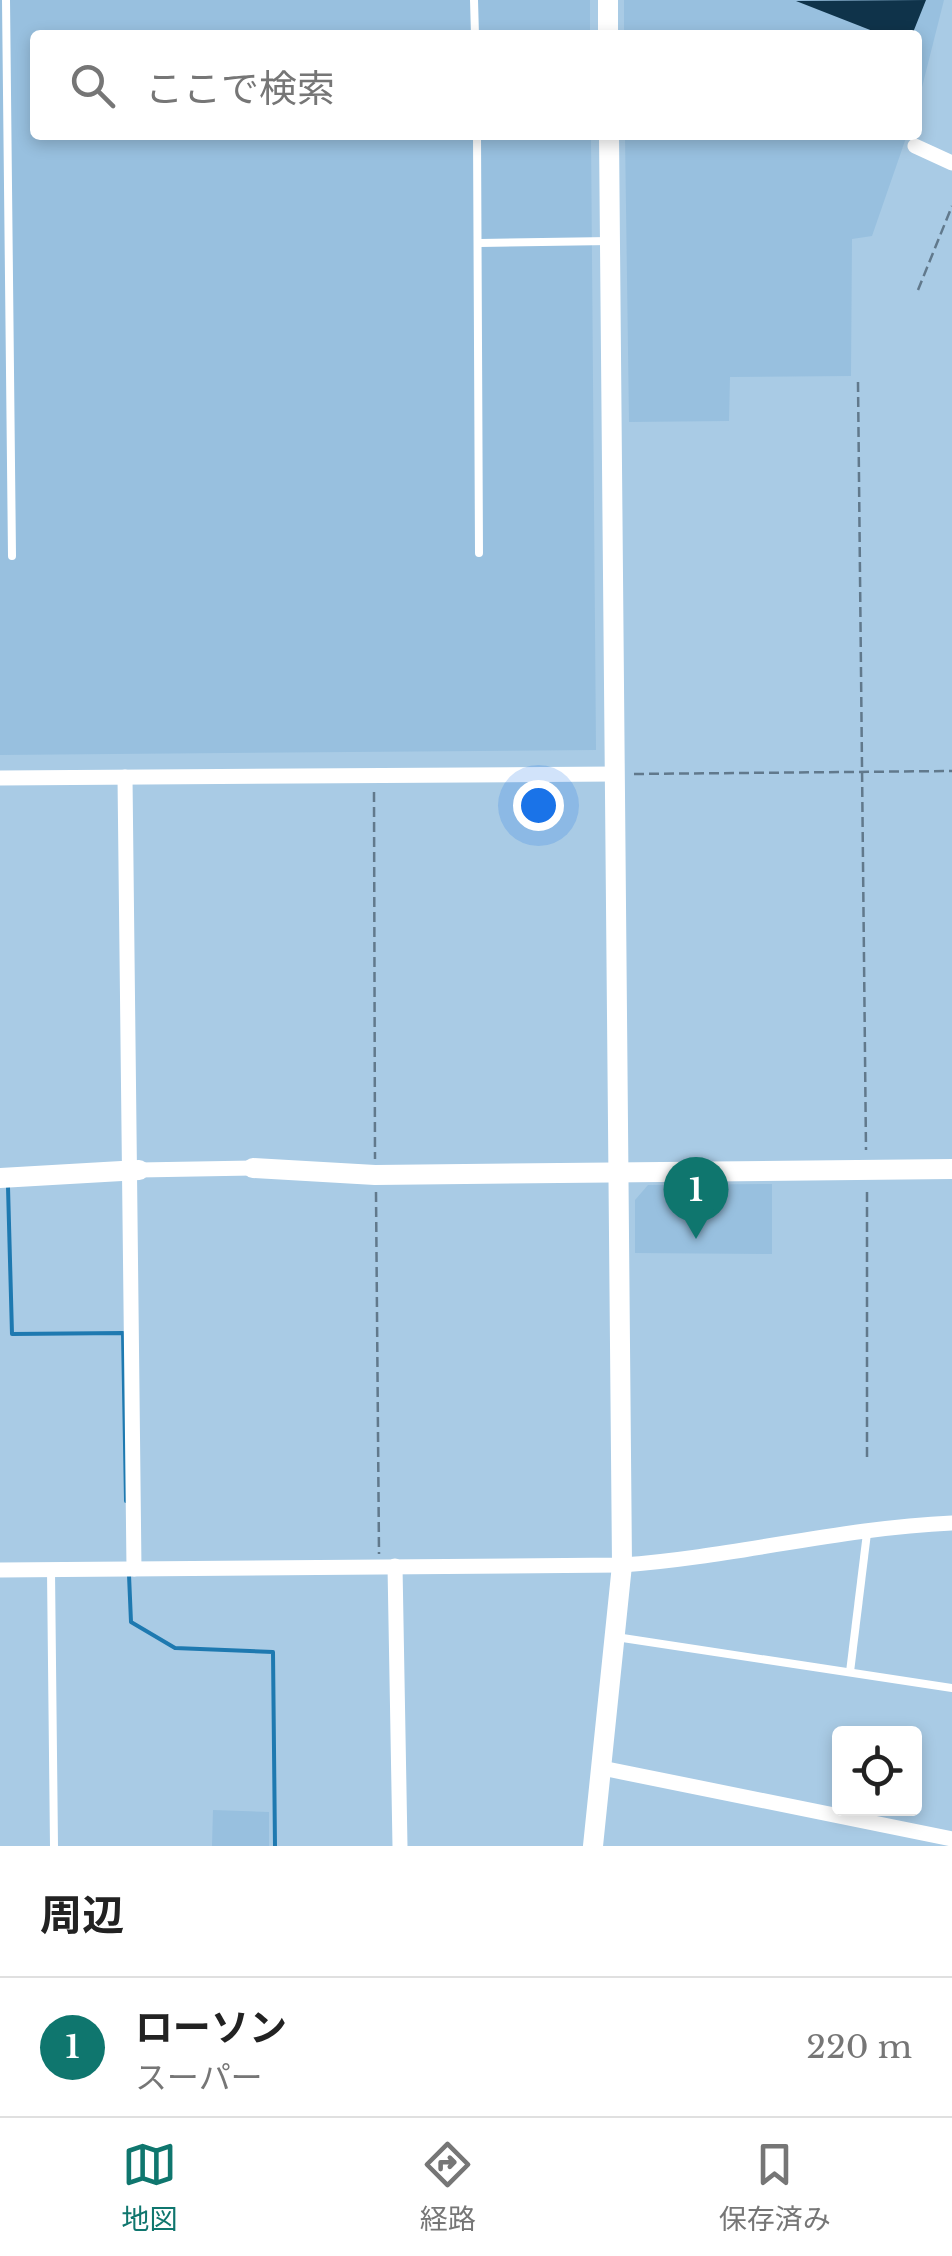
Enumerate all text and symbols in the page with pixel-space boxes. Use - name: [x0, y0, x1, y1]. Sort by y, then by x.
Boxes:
- search box: [30, 30, 922, 140]
- icon: search: [65, 58, 120, 113]
- text: ここで検索: [145, 65, 335, 112]
- your location: [513, 780, 564, 831]
- pin: 1: [664, 1156, 728, 1239]
- map controls: [832, 1726, 922, 1816]
- button: locate: [832, 1726, 922, 1816]
- text: 周辺: [40, 1889, 124, 1941]
- text: ローソン: [135, 2004, 287, 2051]
- text: 1: [66, 2027, 79, 2067]
- text: 220 m: [806, 2027, 912, 2067]
- text: スーパー: [135, 2058, 263, 2098]
- tab: 地図: [121, 2137, 177, 2237]
- tab: 経路: [420, 2137, 476, 2237]
- tab: 保存済み: [719, 2137, 831, 2237]

